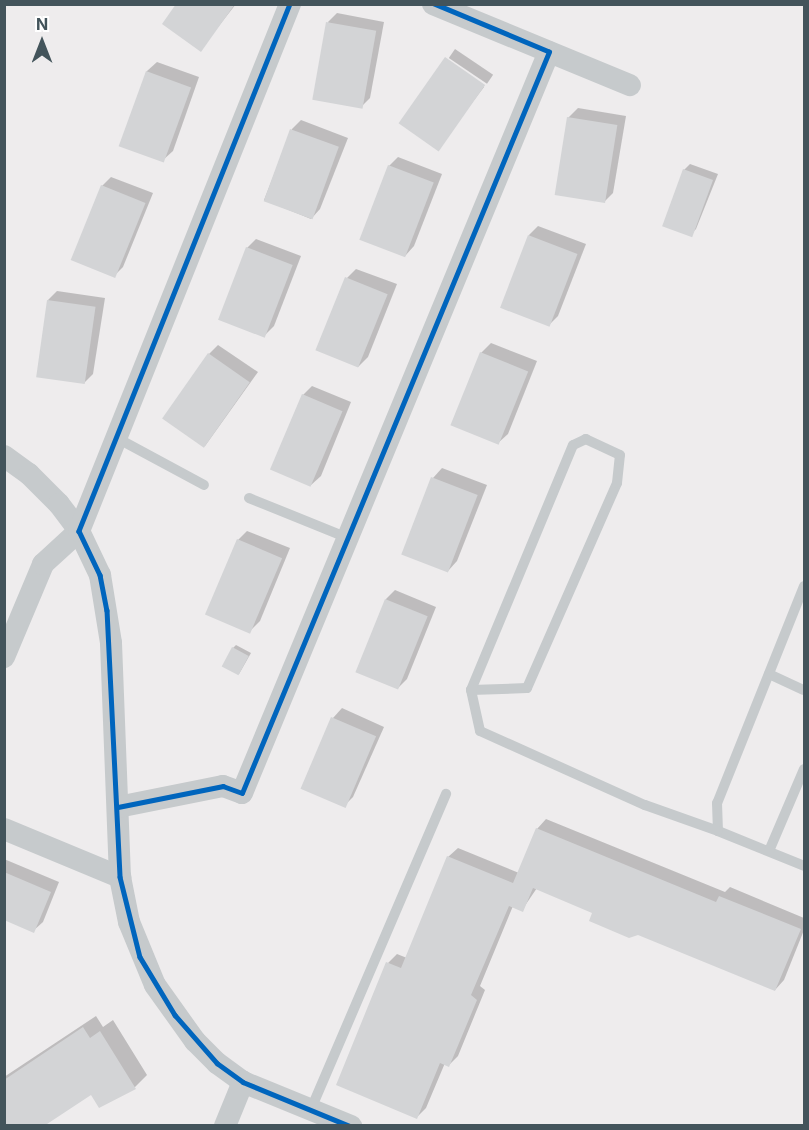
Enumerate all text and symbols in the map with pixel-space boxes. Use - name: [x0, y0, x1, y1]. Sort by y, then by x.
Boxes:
- north arrow: [12, 12, 72, 72]
- text: N: [36, 14, 48, 34]

